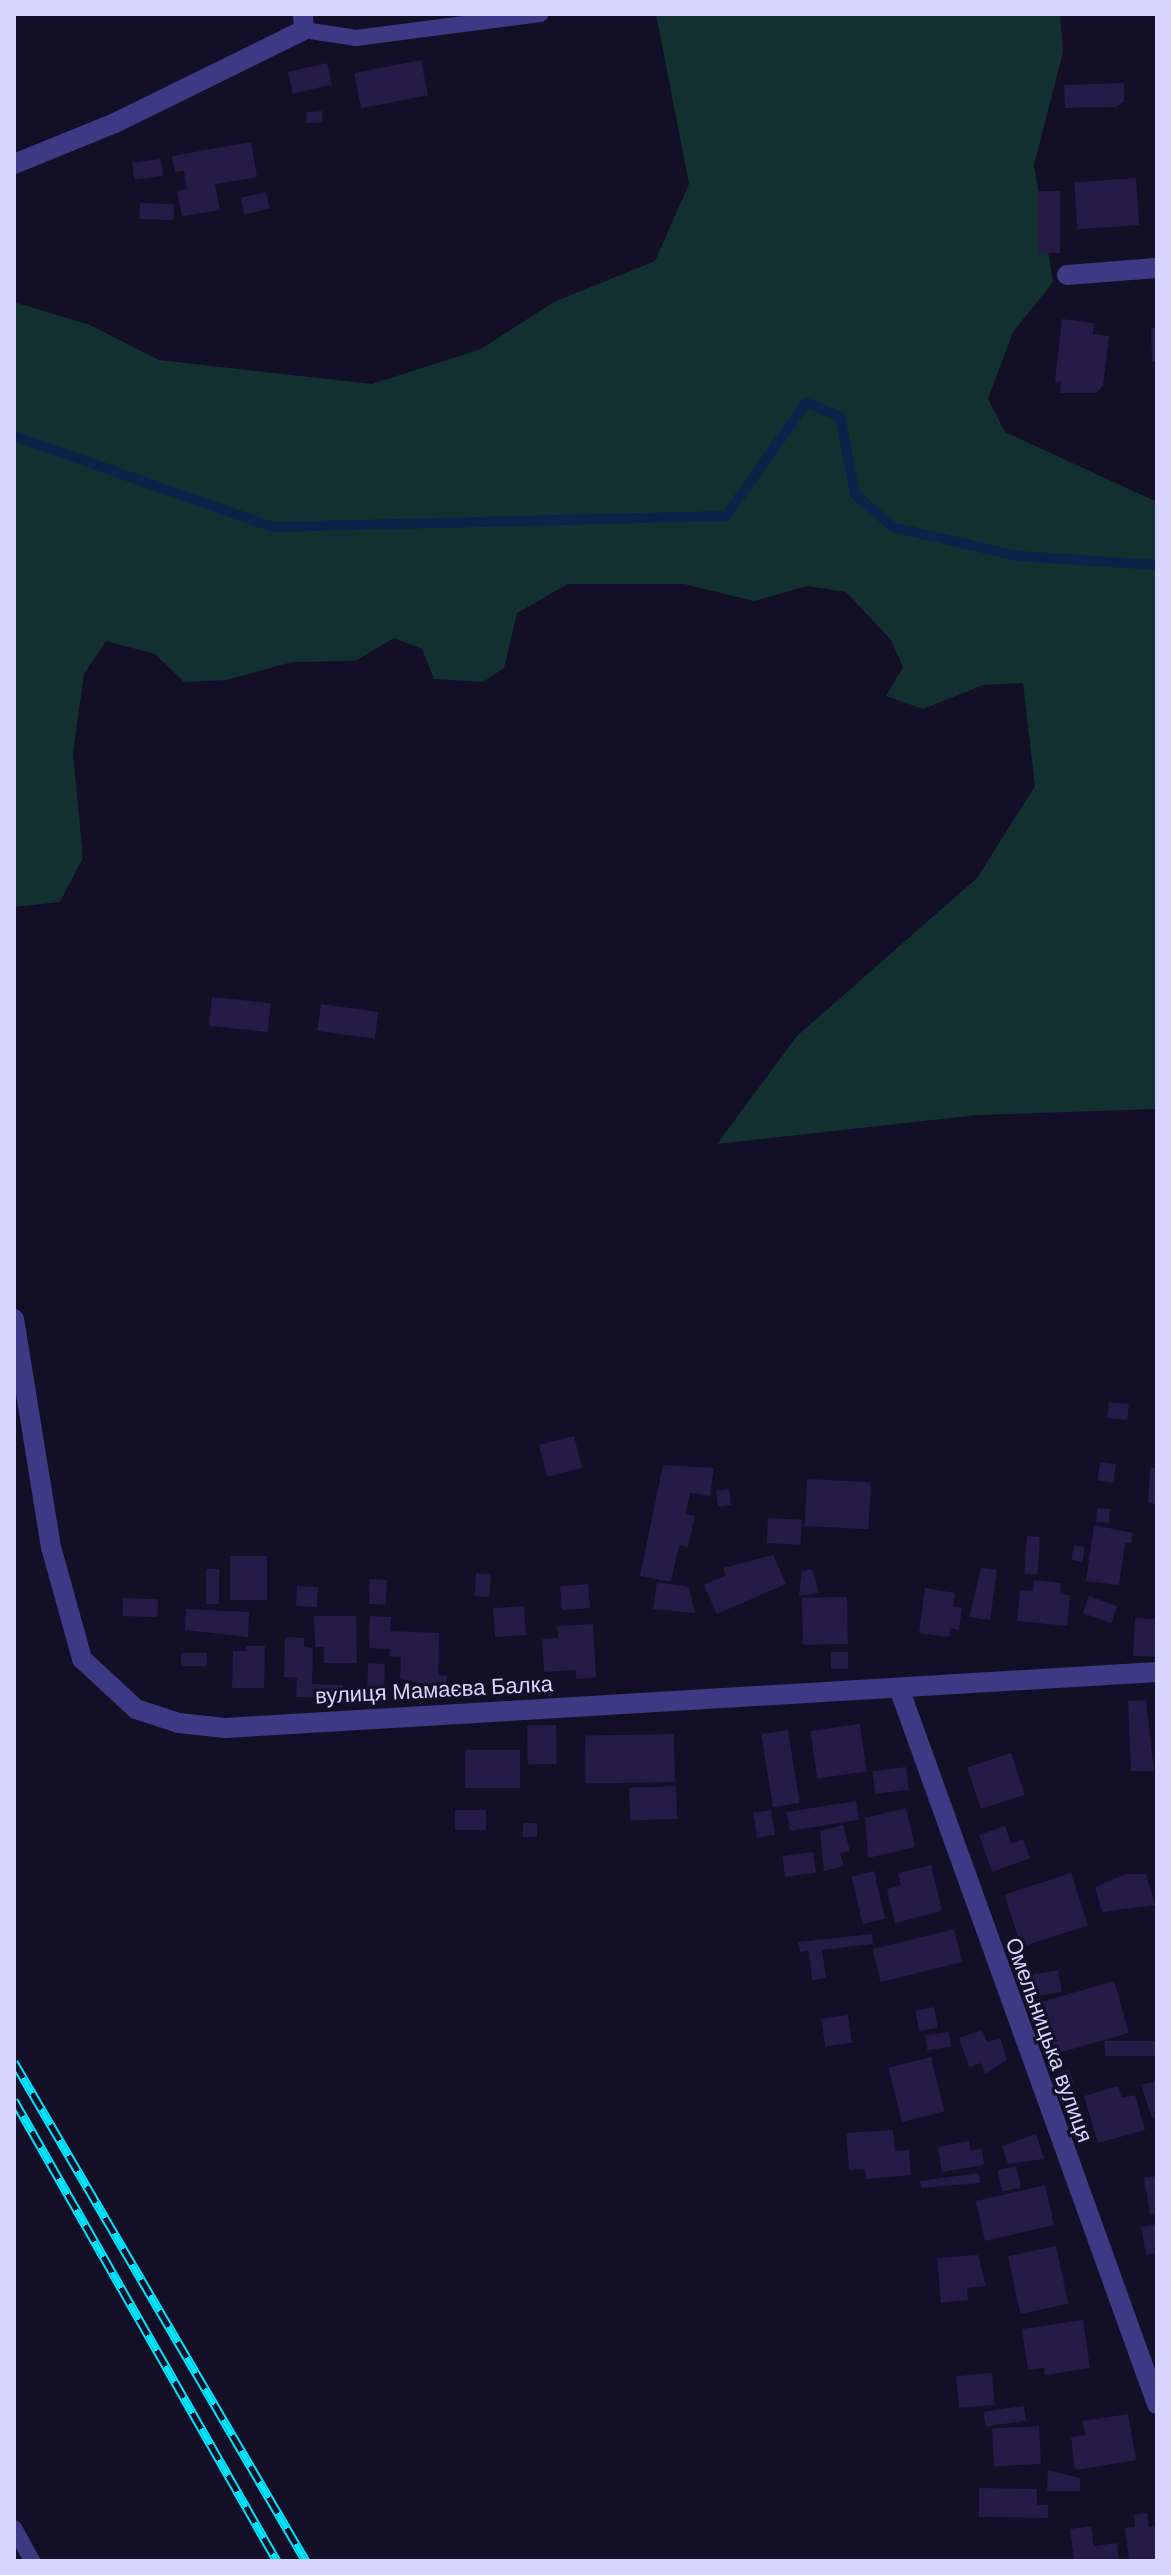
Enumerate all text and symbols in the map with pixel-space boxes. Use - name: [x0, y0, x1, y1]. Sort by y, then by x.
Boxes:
- street label: вулиця Мамаєва Балка: [314, 1671, 554, 1709]
- street label: Омельницька вулиця: [1000, 1934, 1098, 2146]

